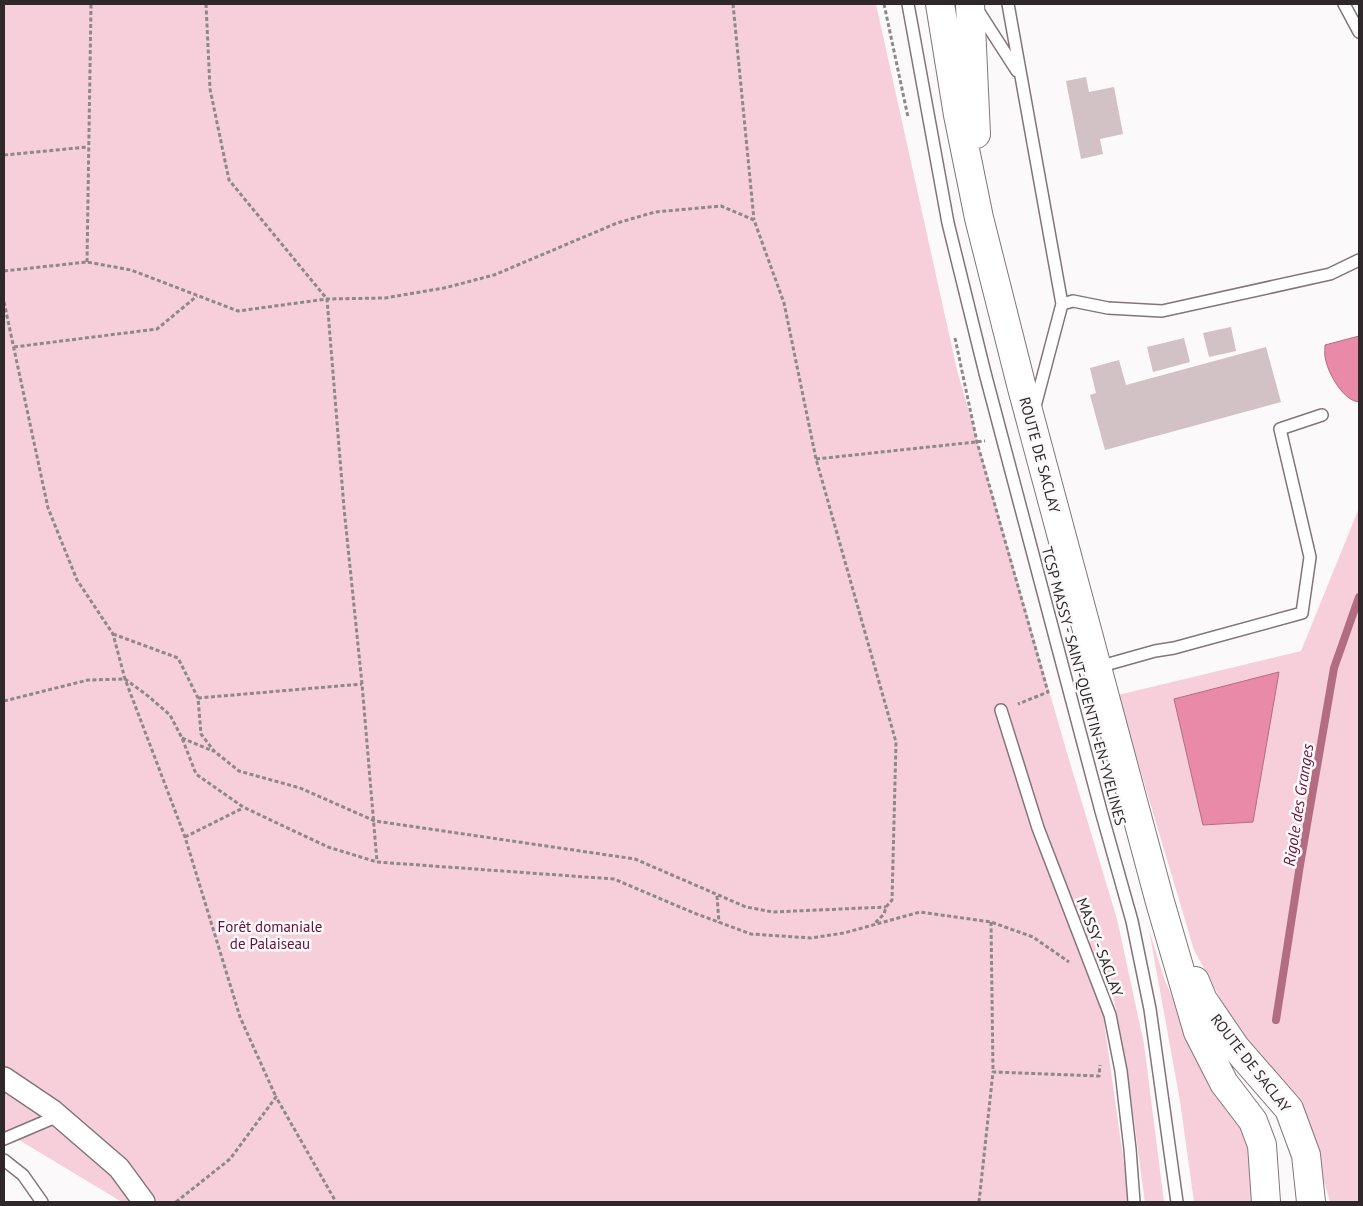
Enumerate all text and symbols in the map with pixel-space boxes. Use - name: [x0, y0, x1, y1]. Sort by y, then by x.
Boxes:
- street label: ROUTE DE SACLAY: [1015, 395, 1065, 516]
- street label: TCSP MASSY - SAINT-QUENTIN-EN-YVELINES: [1038, 544, 1130, 828]
- water label: Rigole des Granges: [1278, 742, 1318, 868]
- street label: MASSY - SACLAY: [1072, 895, 1128, 1000]
- park label: Forêt domaniale de Palaiseau: [217, 917, 323, 953]
- street label: ROUTE DE SACLAY: [1207, 1010, 1296, 1116]

